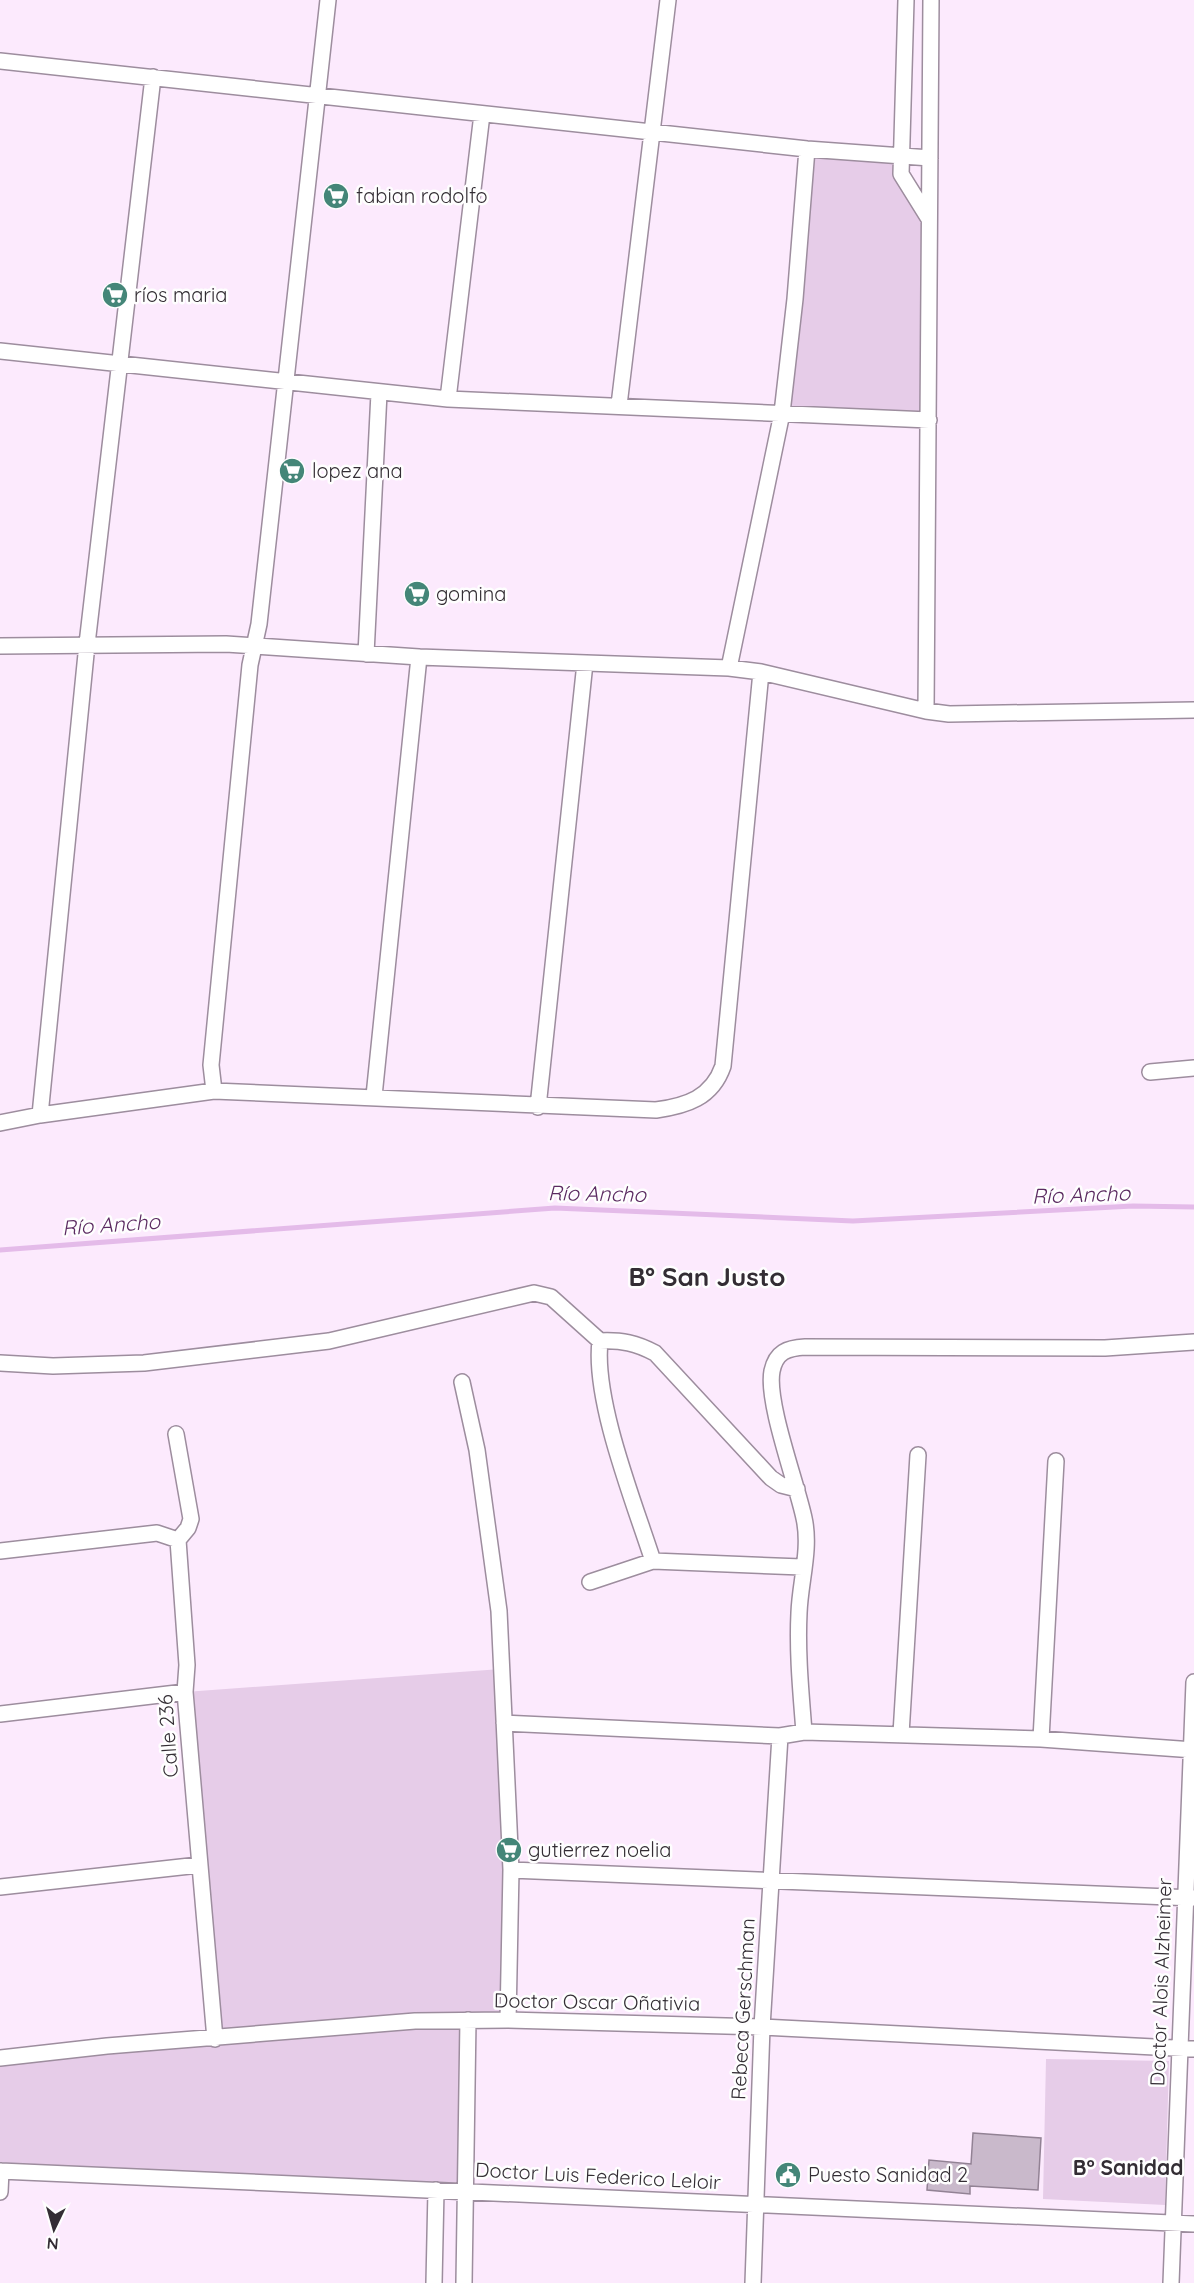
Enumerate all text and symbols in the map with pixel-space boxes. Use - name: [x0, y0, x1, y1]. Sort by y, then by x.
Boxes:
- supermarket icon: fabian rodolfo: [321, 181, 351, 211]
- place label: fabian rodolfo: [356, 183, 488, 208]
- supermarket icon: ríos maria: [100, 280, 130, 310]
- place label: ríos maria: [134, 282, 227, 307]
- supermarket icon: lopez ana: [277, 456, 307, 486]
- place label: lopez ana: [312, 458, 403, 483]
- supermarket icon: gomina: [402, 579, 432, 609]
- place label: gomina: [436, 581, 506, 606]
- water label: Río Ancho: [548, 1179, 648, 1207]
- water label: Río Ancho: [1031, 1179, 1132, 1209]
- water label: Río Ancho: [61, 1208, 162, 1240]
- district label: Bº San Justo: [629, 1260, 785, 1293]
- street label: Calle 236: [152, 1693, 183, 1778]
- supermarket icon: gutierrez noelia: [494, 1835, 524, 1865]
- place label: gutierrez noelia: [528, 1837, 671, 1862]
- street label: Doctor Alois Alzheimer: [1144, 1877, 1177, 2087]
- street label: Rebeca Gerschman: [725, 1917, 760, 2100]
- street label: Doctor Oscar Oñativia: [494, 1987, 700, 2016]
- district label: B° Sanidad: [1073, 2154, 1183, 2180]
- street label: Doctor Luis Federico Leloir: [475, 2157, 722, 2194]
- public building icon: Puesto Sanidad 2: [773, 2160, 803, 2190]
- place label: Puesto Sanidad 2: [808, 2162, 968, 2187]
- north arrow: [24, 2199, 84, 2259]
- text: N: [46, 2233, 59, 2254]

